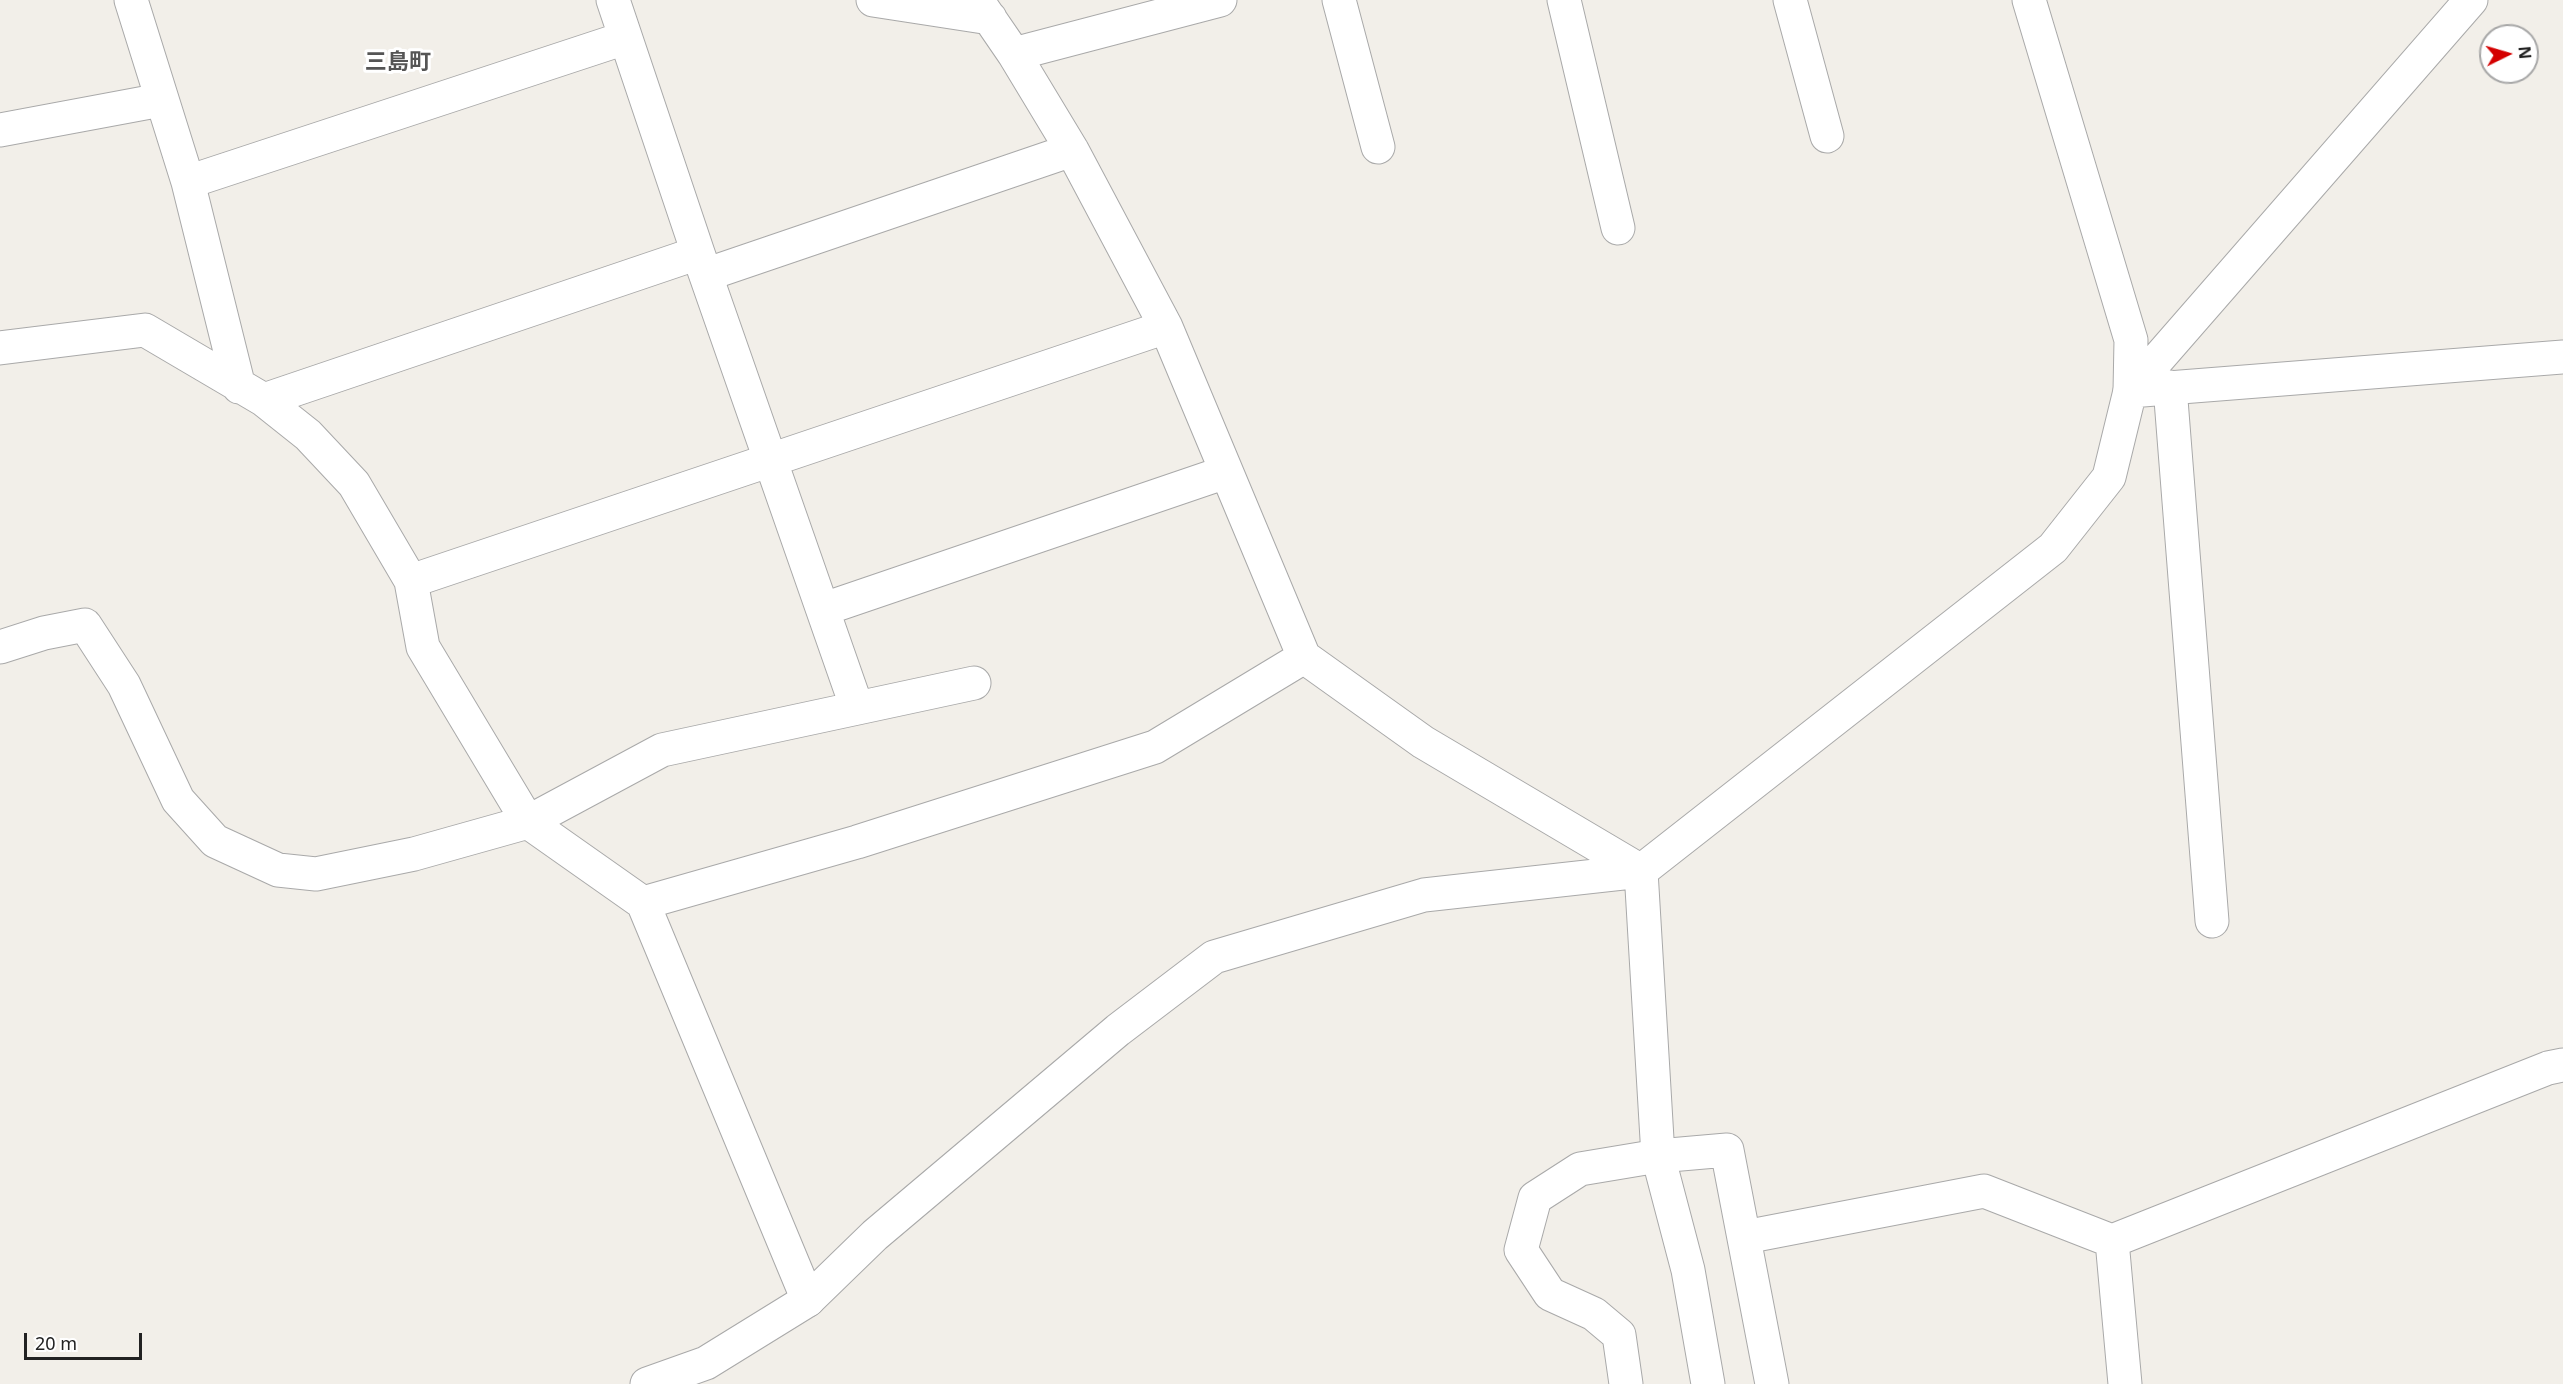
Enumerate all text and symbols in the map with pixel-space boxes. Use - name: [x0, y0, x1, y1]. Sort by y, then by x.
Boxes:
- north arrow: [2479, 24, 2539, 84]
- text: N: [2513, 45, 2536, 60]
- district label: 三島町: [365, 50, 431, 76]
- scale bar: [27, 1321, 146, 1359]
- text: 20 m: [35, 1331, 77, 1355]

